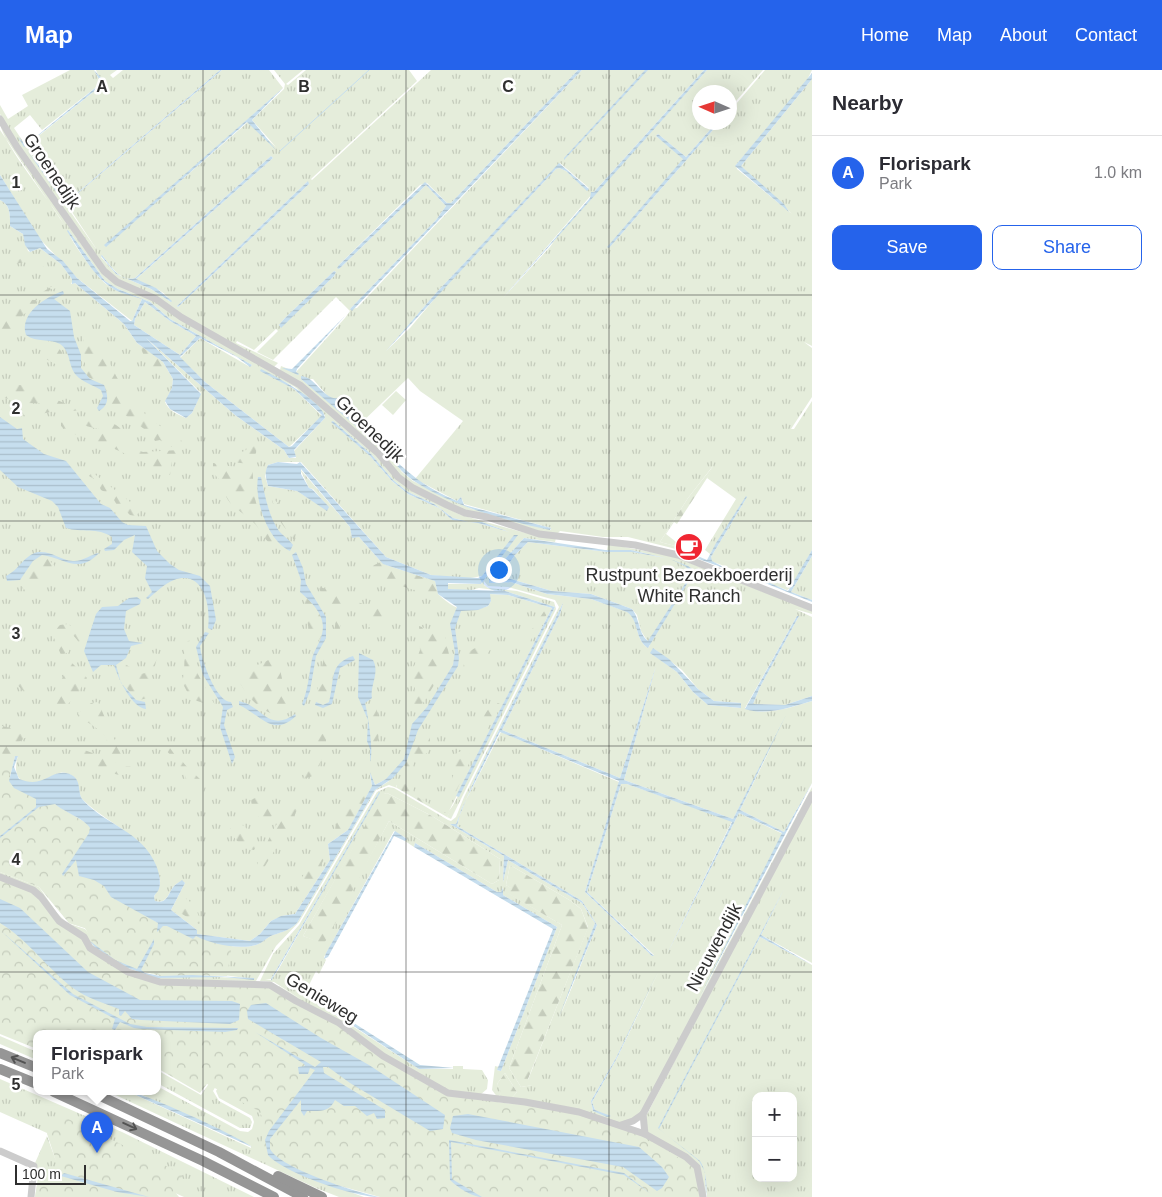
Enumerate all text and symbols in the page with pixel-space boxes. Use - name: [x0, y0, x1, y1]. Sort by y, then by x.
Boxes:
- text: Map: [25, 21, 73, 48]
- text: Home: [861, 25, 909, 45]
- text: Map: [937, 25, 972, 45]
- text: About: [1000, 25, 1047, 45]
- text: Contact: [1075, 25, 1137, 45]
- text: A: [96, 78, 108, 95]
- text: B: [298, 78, 310, 95]
- text: C: [502, 78, 514, 95]
- north arrow: [692, 85, 737, 130]
- text: Nearby: [832, 91, 903, 114]
- street label: Groenedijk: [19, 129, 85, 214]
- text: Florispark: [879, 153, 971, 174]
- text: A: [842, 164, 854, 181]
- text: 1.0 km: [1094, 164, 1142, 181]
- text: 1: [12, 174, 21, 191]
- text: Park: [879, 175, 912, 192]
- button: Save: [832, 225, 982, 270]
- button: Share: [992, 225, 1142, 270]
- street label: Groenedijk: [332, 392, 409, 467]
- text: 2: [12, 400, 21, 417]
- cafe icon: Rustpunt Bezoekboerderij White Ranch: [674, 532, 704, 562]
- your location: [486, 557, 512, 583]
- place label: Rustpunt Bezoekboerderij White Ranch: [585, 565, 793, 606]
- text: 3: [12, 625, 21, 642]
- text: 4: [12, 851, 21, 868]
- street label: Nieuwendijk: [682, 899, 746, 995]
- street label: Genieweg: [282, 969, 362, 1027]
- popup: [33, 1030, 161, 1095]
- text: Florispark: [51, 1043, 143, 1064]
- one-way arrow: [11, 1055, 26, 1064]
- text: Park: [51, 1065, 84, 1082]
- text: 5: [12, 1076, 21, 1093]
- map controls: [752, 1092, 797, 1182]
- button: +: [752, 1092, 797, 1137]
- pin: A: [81, 1112, 113, 1153]
- one-way arrow: [122, 1122, 137, 1131]
- button: −: [752, 1137, 797, 1182]
- scale bar: [15, 1162, 86, 1185]
- text: 100 m: [22, 1166, 61, 1182]

